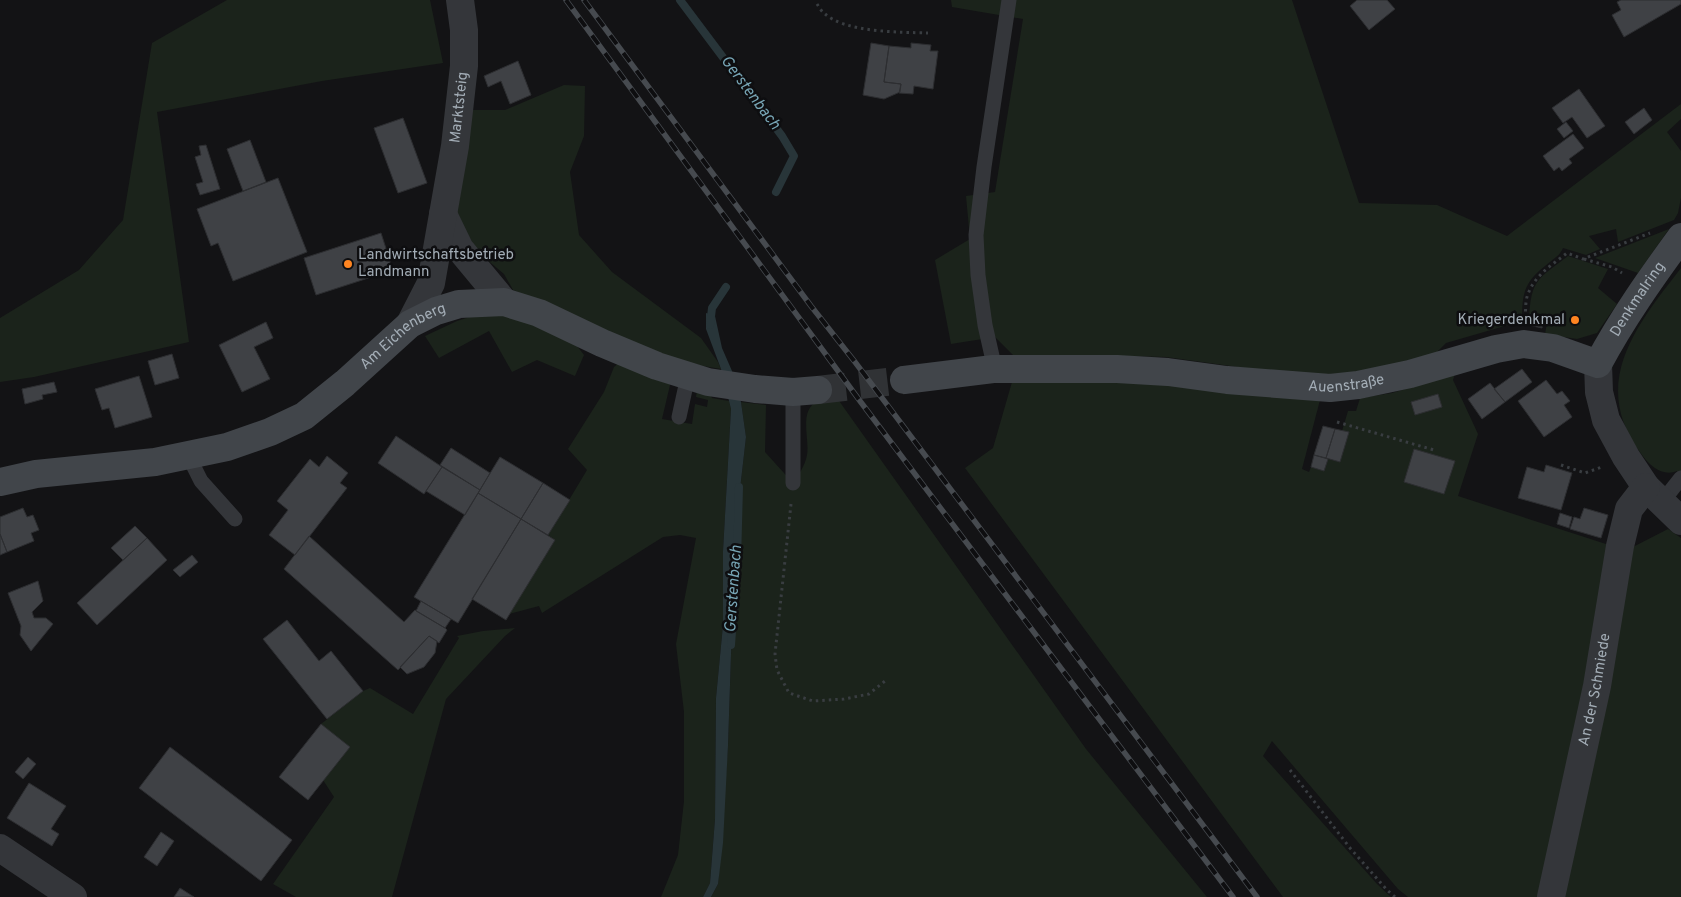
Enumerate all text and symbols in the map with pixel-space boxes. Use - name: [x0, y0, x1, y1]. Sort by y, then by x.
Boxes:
- water label: Gerstenbach: [716, 52, 785, 134]
- street label: Marktsteig: [446, 71, 473, 144]
- place label: Landwirtschaftsbetrieb Landmann: [358, 246, 514, 282]
- marker: Landwirtschaftsbetrieb Landmann: [342, 258, 354, 270]
- street label: Denkmalring: [1606, 258, 1670, 340]
- street label: Am Eichenberg: [356, 299, 448, 374]
- place label: Kriegerdenkmal: [1457, 311, 1565, 330]
- marker: Kriegerdenkmal: [1569, 314, 1581, 326]
- street label: Auenstraße: [1307, 370, 1386, 398]
- water label: Gerstenbach: [721, 544, 747, 633]
- street label: An der Schmiede: [1575, 632, 1615, 748]

